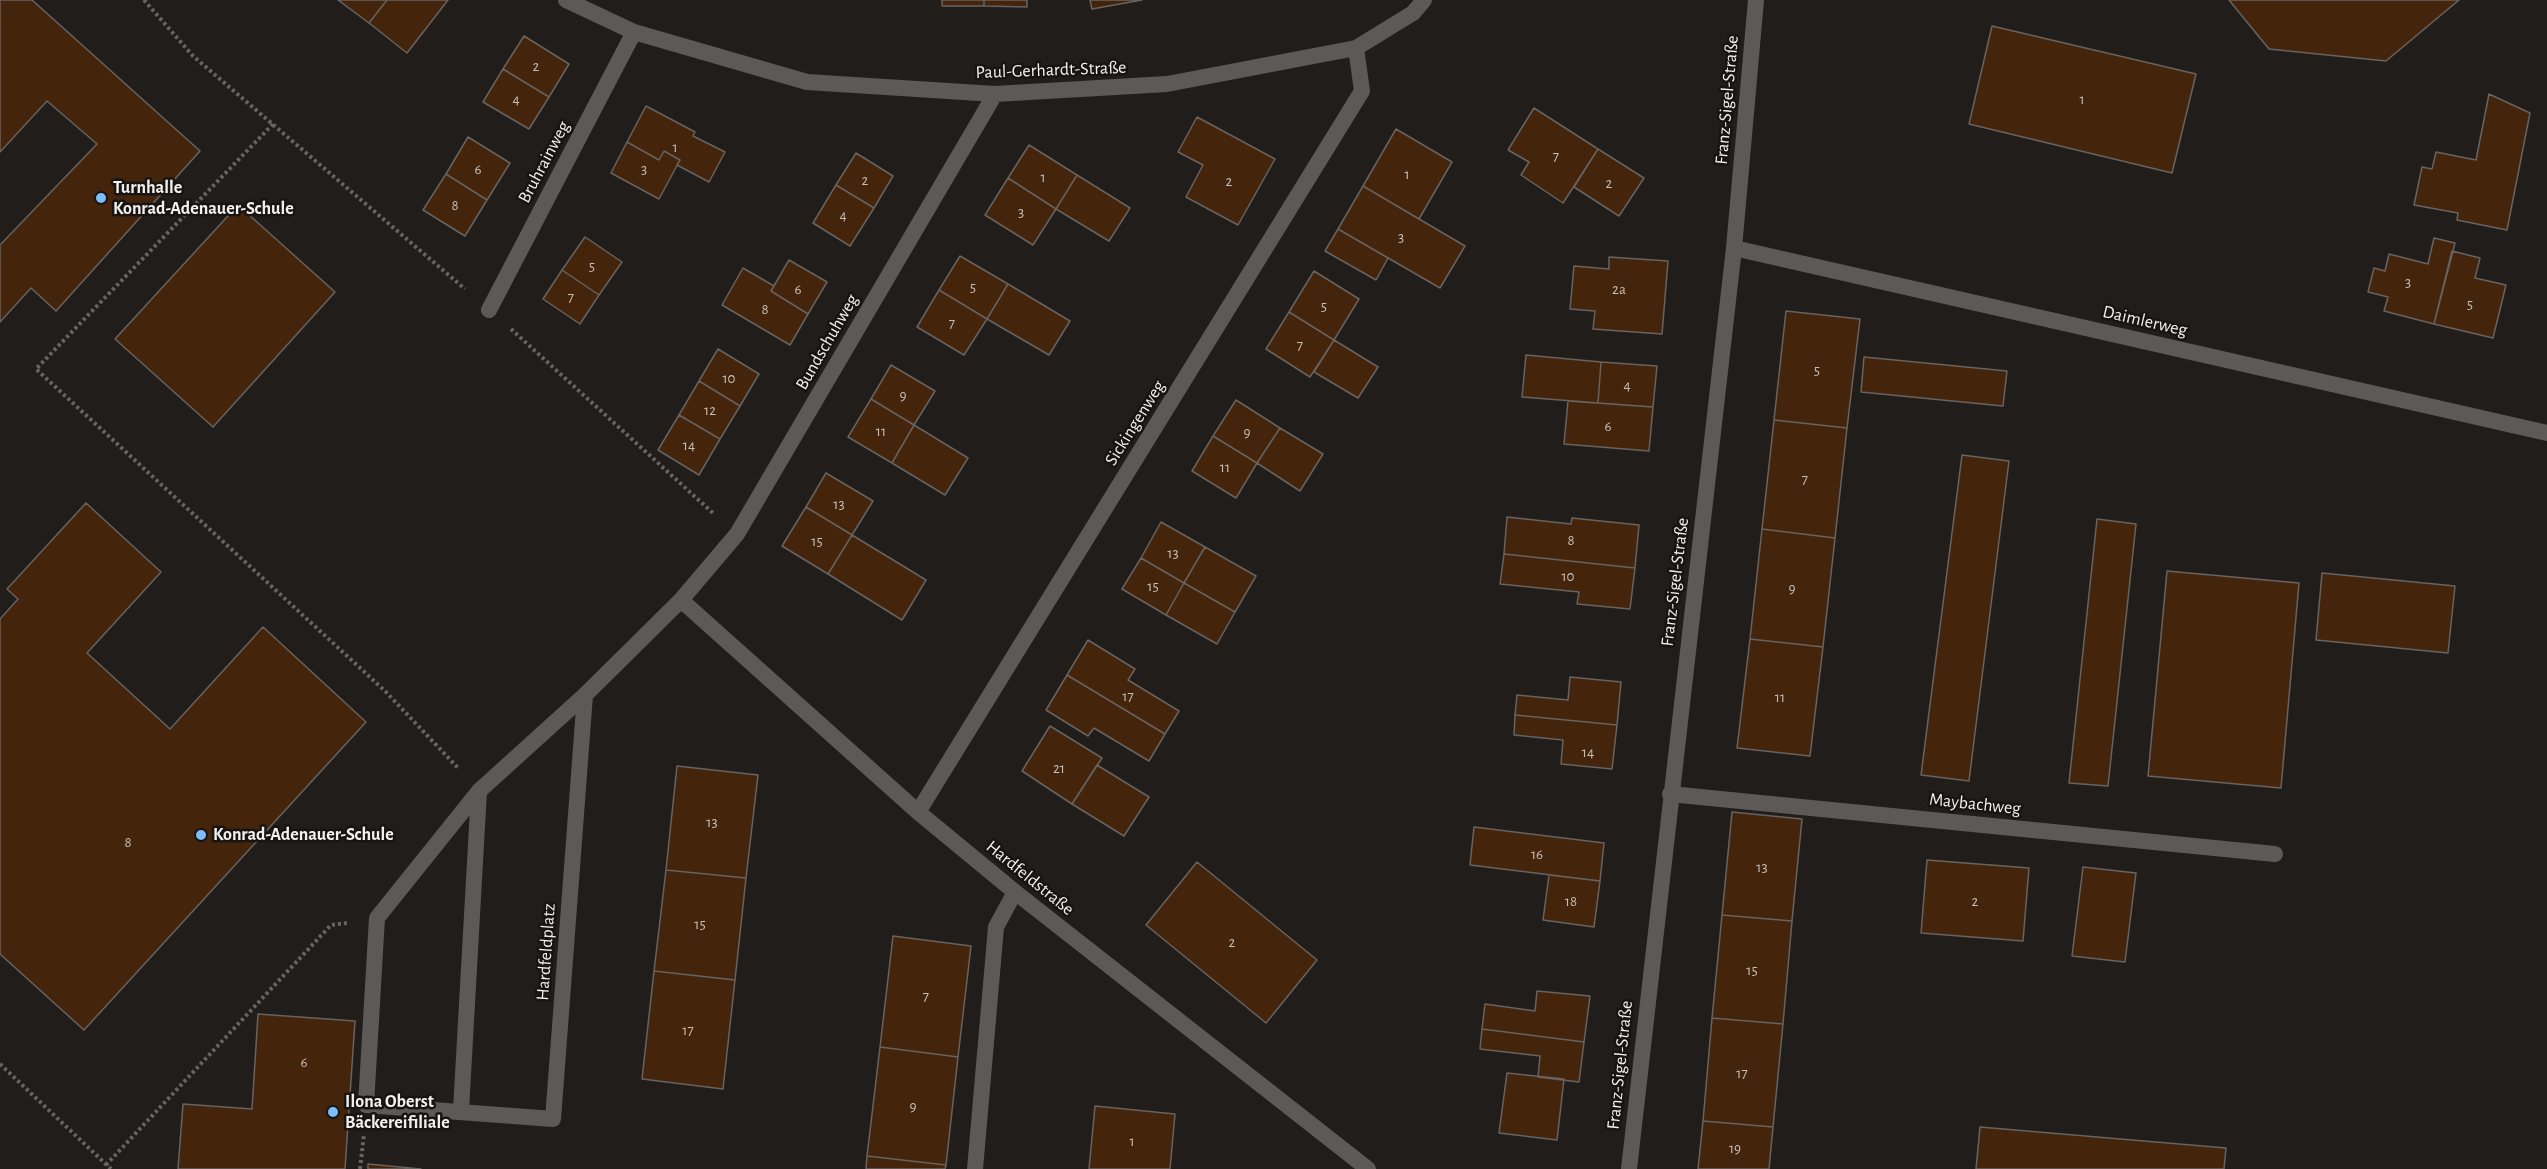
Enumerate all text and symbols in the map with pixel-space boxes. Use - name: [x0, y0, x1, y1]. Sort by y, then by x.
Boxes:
- street label: Franz-Sigel-Straße: [1711, 35, 1743, 165]
- house number: 2: [533, 57, 539, 75]
- street label: Paul-Gerhardt-Straße: [975, 57, 1127, 83]
- house number: 4: [512, 90, 520, 108]
- house number: 1: [2079, 90, 2085, 108]
- street label: Bruhrainweg: [513, 117, 575, 207]
- house number: 1: [672, 138, 678, 156]
- house number: 7: [1553, 147, 1559, 165]
- house number: 6: [474, 160, 482, 178]
- house number: 3: [641, 160, 647, 178]
- house number: 1: [1404, 165, 1410, 183]
- house number: 1: [1040, 168, 1046, 186]
- house number: 2: [862, 171, 868, 189]
- house number: 2: [1226, 172, 1232, 190]
- house number: 2: [1606, 174, 1612, 192]
- place label: Turnhalle Konrad-Adenauer-Schule: [113, 177, 294, 219]
- marker: Turnhalle Konrad-Adenauer-Schule: [94, 191, 108, 205]
- house number: 8: [451, 196, 459, 214]
- house number: 3: [1018, 203, 1024, 221]
- house number: 4: [839, 206, 847, 224]
- house number: 3: [1398, 228, 1404, 246]
- house number: 5: [589, 257, 595, 275]
- house number: 3: [2405, 273, 2411, 291]
- house number: 5: [970, 278, 976, 296]
- house number: 6: [794, 280, 802, 298]
- house number: 2a: [1612, 280, 1626, 298]
- house number: 7: [568, 288, 574, 306]
- street label: Bundschuhweg: [791, 290, 863, 394]
- house number: 5: [2467, 295, 2473, 313]
- house number: 5: [1321, 297, 1327, 315]
- house number: 8: [761, 300, 769, 318]
- street label: Daimlerweg: [2101, 301, 2189, 341]
- house number: 7: [949, 314, 955, 332]
- house number: 7: [1297, 336, 1303, 354]
- house number: 5: [1814, 361, 1820, 379]
- house number: 10: [722, 369, 736, 387]
- street label: Sickingenweg: [1100, 376, 1170, 470]
- house number: 4: [1623, 376, 1631, 394]
- house number: 9: [899, 386, 907, 404]
- house number: 12: [704, 401, 716, 419]
- house number: 6: [1604, 417, 1612, 435]
- house number: 11: [876, 422, 886, 440]
- house number: 9: [1243, 423, 1251, 441]
- house number: 14: [683, 436, 695, 454]
- house number: 11: [1220, 458, 1230, 476]
- house number: 7: [1802, 470, 1808, 488]
- house number: 13: [833, 495, 845, 513]
- street label: Franz-Sigel-Straße: [1656, 516, 1694, 648]
- house number: 8: [1567, 531, 1575, 549]
- house number: 15: [811, 532, 823, 550]
- house number: 13: [1167, 544, 1179, 562]
- house number: 10: [1561, 567, 1575, 585]
- house number: 15: [1147, 577, 1159, 595]
- house number: 9: [1788, 579, 1796, 597]
- house number: 17: [1122, 687, 1134, 705]
- house number: 11: [1775, 688, 1785, 706]
- house number: 14: [1582, 743, 1594, 761]
- house number: 21: [1053, 759, 1065, 777]
- street label: Maybachweg: [1928, 788, 2022, 820]
- house number: 13: [706, 813, 718, 831]
- place label: Konrad-Adenauer-Schule: [213, 824, 394, 846]
- marker: Konrad-Adenauer-Schule: [194, 828, 208, 842]
- house number: 8: [124, 833, 132, 851]
- street label: Hardfeldstraße: [982, 836, 1078, 920]
- house number: 16: [1531, 845, 1543, 863]
- house number: 13: [1756, 858, 1768, 876]
- house number: 18: [1565, 892, 1577, 910]
- house number: 2: [1972, 892, 1978, 910]
- street label: Hardfeldplatz: [532, 903, 560, 1001]
- house number: 15: [694, 915, 706, 933]
- house number: 2: [1229, 933, 1235, 951]
- house number: 15: [1746, 961, 1758, 979]
- house number: 7: [923, 987, 929, 1005]
- street label: Franz-Sigel-Straße: [1602, 999, 1638, 1131]
- house number: 17: [682, 1021, 694, 1039]
- house number: 6: [300, 1053, 308, 1071]
- house number: 17: [1736, 1064, 1748, 1082]
- place label: Ilona Oberst Bäckereifiliale: [345, 1091, 450, 1134]
- house number: 9: [909, 1097, 917, 1115]
- marker: Ilona Oberst Bäckereifiliale: [326, 1105, 340, 1119]
- house number: 1: [1129, 1132, 1135, 1150]
- house number: 19: [1729, 1139, 1741, 1157]

